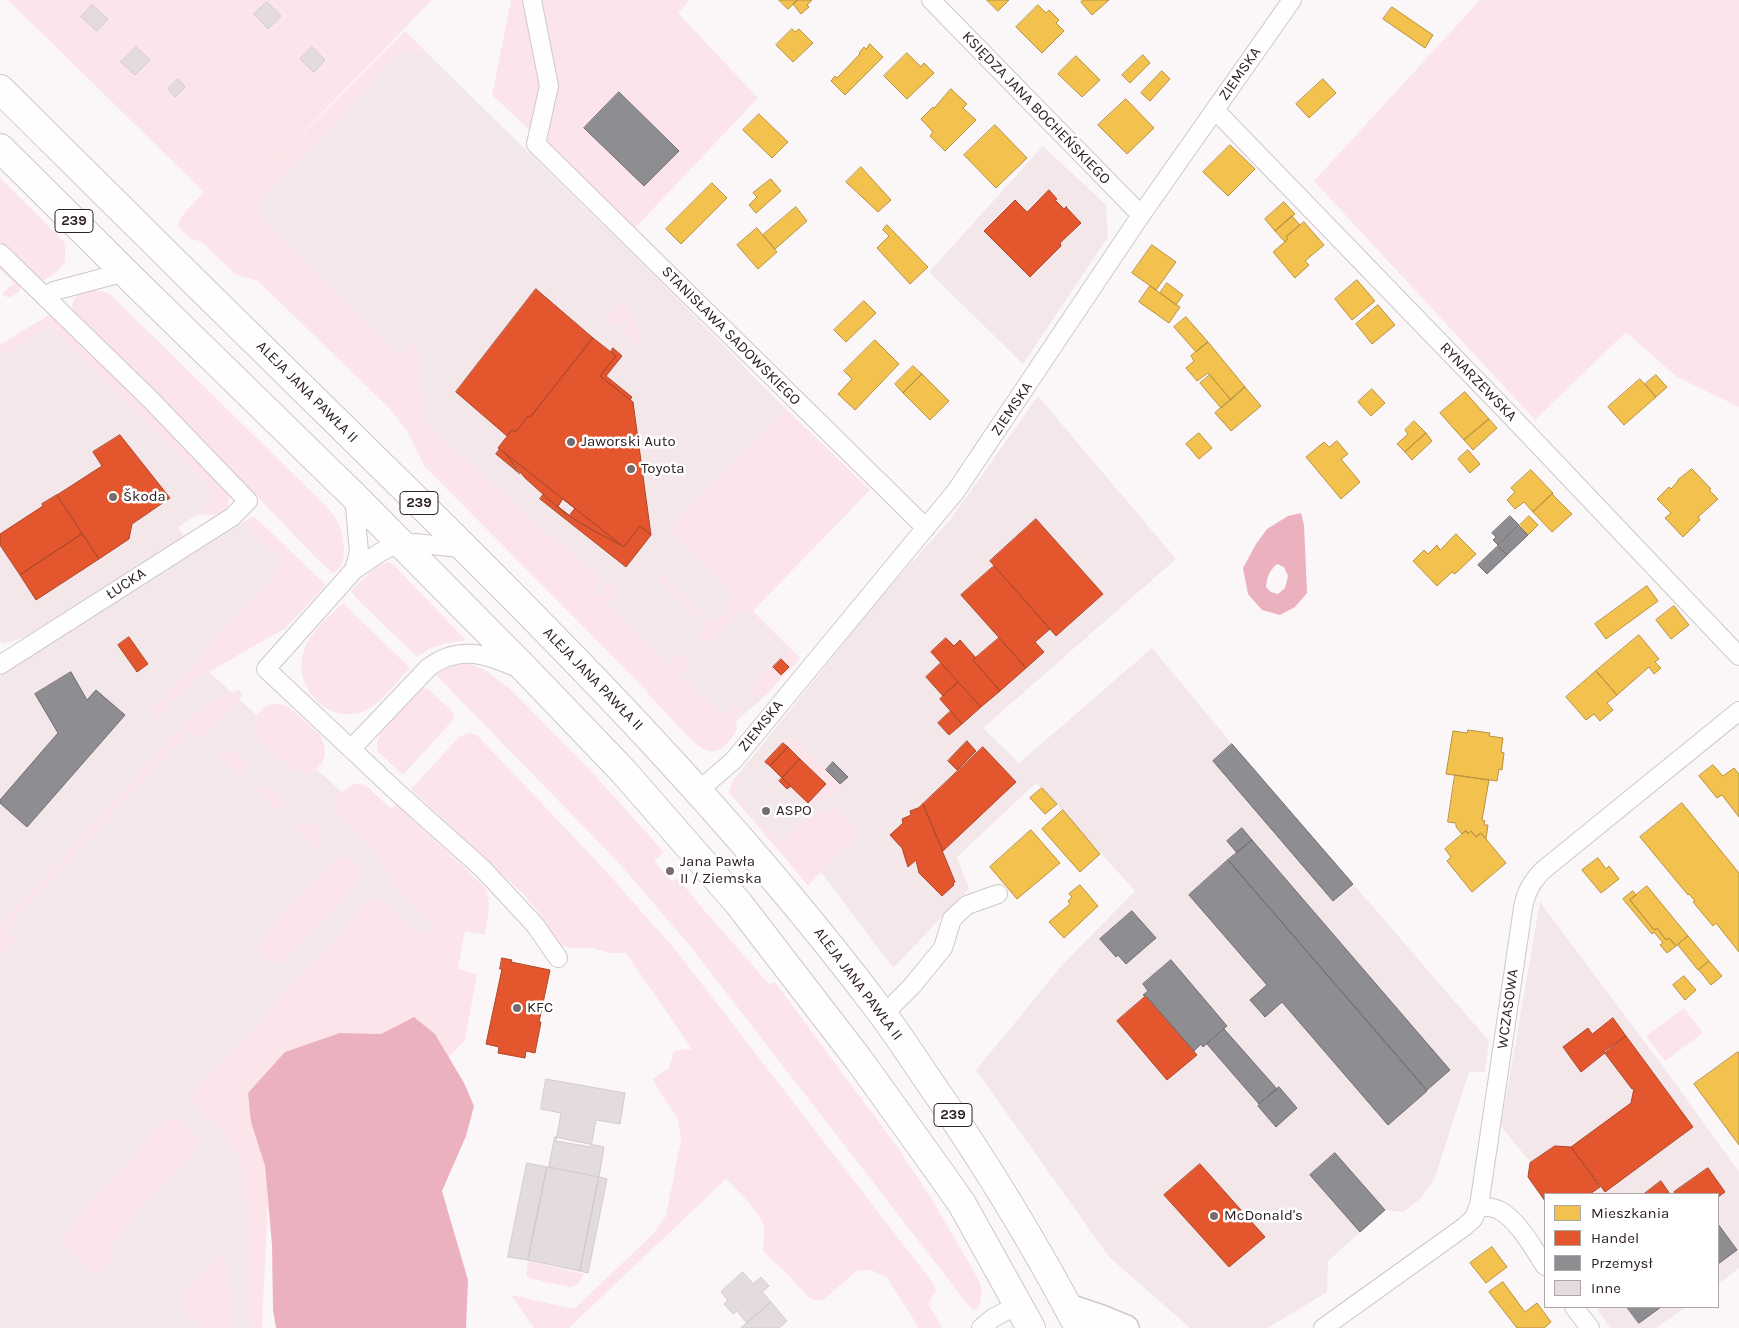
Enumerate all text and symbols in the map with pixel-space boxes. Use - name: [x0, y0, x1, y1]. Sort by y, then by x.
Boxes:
- street label: KSIĘDZA JANA BOCHEŃSKIEGO: [958, 28, 1114, 188]
- street label: ZIEMSKA: [1215, 44, 1265, 104]
- road number: 239: [55, 210, 93, 232]
- street label: STANISŁAWA SADOWSKIEGO: [658, 263, 804, 409]
- street label: ALEJA JANA PAWŁA II: [252, 337, 362, 447]
- street label: RYNARZEWSKA: [1436, 339, 1520, 425]
- street label: ZIEMSKA: [987, 379, 1037, 439]
- place label: Jaworski Auto: [581, 433, 676, 451]
- marker: Jaworski Auto: [565, 436, 577, 448]
- place label: Toyota: [641, 460, 685, 478]
- marker: Toyota: [625, 463, 637, 475]
- place label: Škoda: [123, 488, 166, 506]
- marker: Škoda: [107, 491, 119, 503]
- road number: 239: [400, 492, 438, 514]
- street label: ŁUCKA: [103, 565, 149, 603]
- street label: ALEJA JANA PAWŁA II: [539, 624, 647, 734]
- street label: ZIEMSKA: [735, 697, 787, 755]
- place label: ASPO: [776, 802, 812, 820]
- marker: ASPO: [760, 805, 772, 817]
- place label: Jana Pawła II / Ziemska: [680, 853, 762, 888]
- marker: Jana Pawła II / Ziemska: [664, 865, 676, 877]
- street label: ALEJA JANA PAWŁA II: [810, 924, 906, 1044]
- street label: WCZASOWA: [1493, 968, 1523, 1050]
- place label: KFC: [527, 999, 553, 1017]
- marker: KFC: [511, 1002, 523, 1014]
- road number: 239: [934, 1104, 972, 1126]
- legend: [1544, 1193, 1719, 1308]
- text: Mieszkania: [1591, 1204, 1669, 1222]
- place label: McDonald's: [1224, 1207, 1303, 1225]
- marker: McDonald's: [1208, 1210, 1220, 1222]
- text: Handel: [1591, 1229, 1639, 1247]
- text: Przemysł: [1591, 1254, 1653, 1272]
- text: Inne: [1591, 1279, 1621, 1297]

